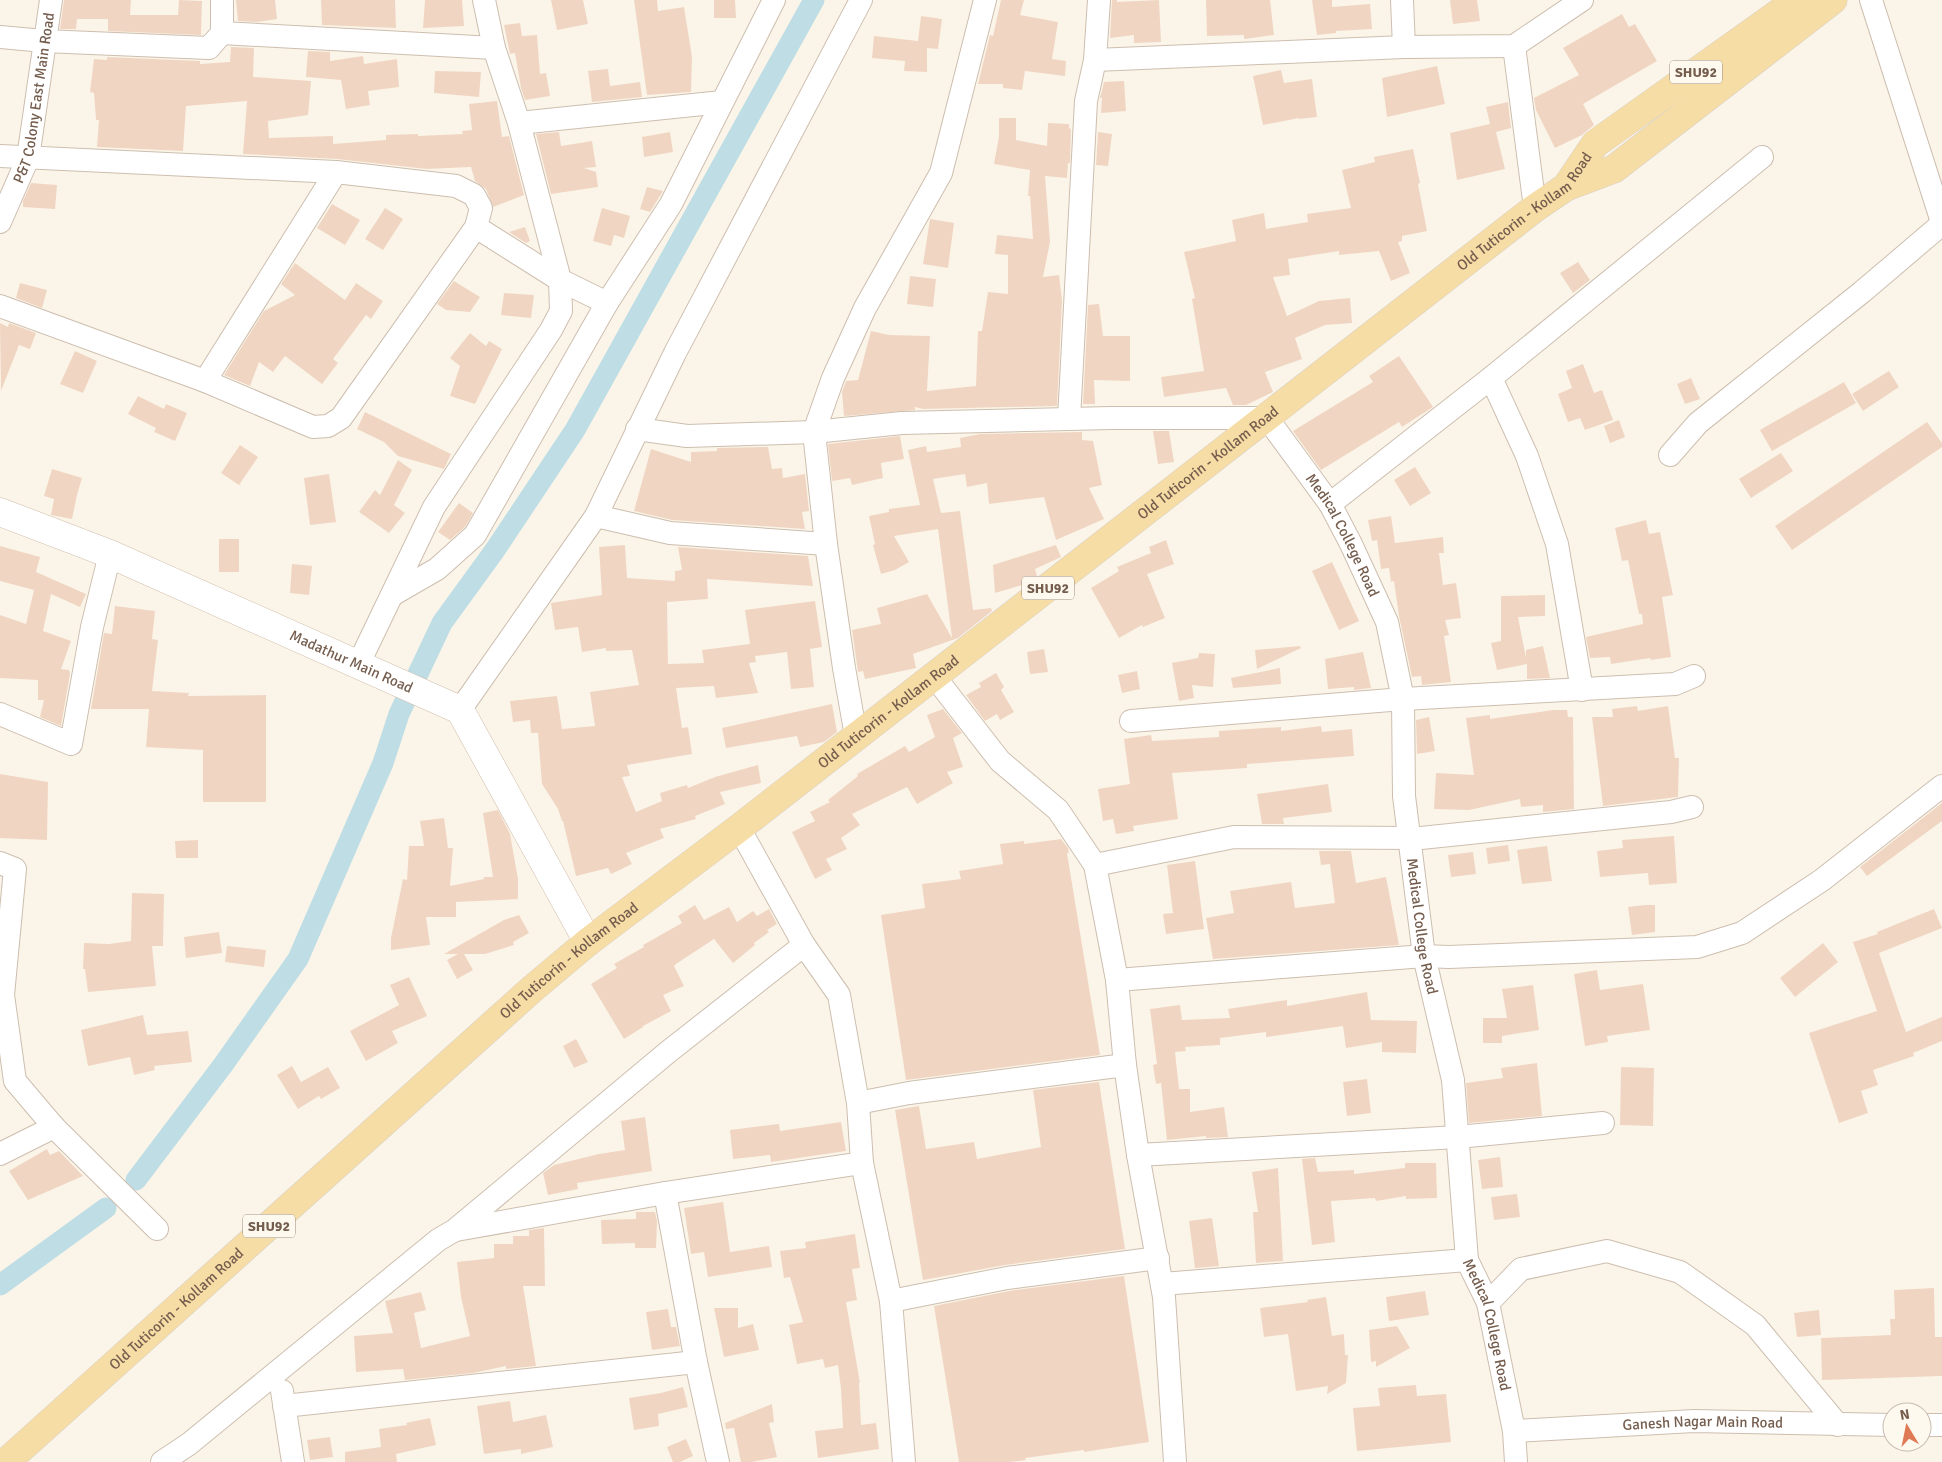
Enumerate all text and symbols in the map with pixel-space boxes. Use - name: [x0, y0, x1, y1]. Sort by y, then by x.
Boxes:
- street label: P&T Colony East Main Road: [9, 11, 58, 186]
- road number: SHU92: [1670, 61, 1722, 84]
- street label: Old Tuticorin - Kollam Road: [1453, 149, 1596, 275]
- street label: Old Tuticorin - Kollam Road: [1134, 402, 1282, 523]
- street label: Medical College Road: [1302, 470, 1383, 600]
- road number: SHU92: [1022, 576, 1074, 600]
- street label: Madathur Main Road: [287, 626, 416, 697]
- street label: Old Tuticorin - Kollam Road: [814, 651, 963, 772]
- street label: Medical College Road: [1403, 857, 1442, 996]
- street label: Old Tuticorin - Kollam Road: [496, 898, 642, 1023]
- road number: SHU92: [243, 1214, 295, 1238]
- street label: Old Tuticorin - Kollam Road: [106, 1244, 247, 1374]
- street label: Medical College Road: [1459, 1256, 1515, 1392]
- north arrow: [1882, 1402, 1932, 1452]
- text: N: [1899, 1405, 1911, 1424]
- street label: Ganesh Nagar Main Road: [1622, 1412, 1783, 1434]

